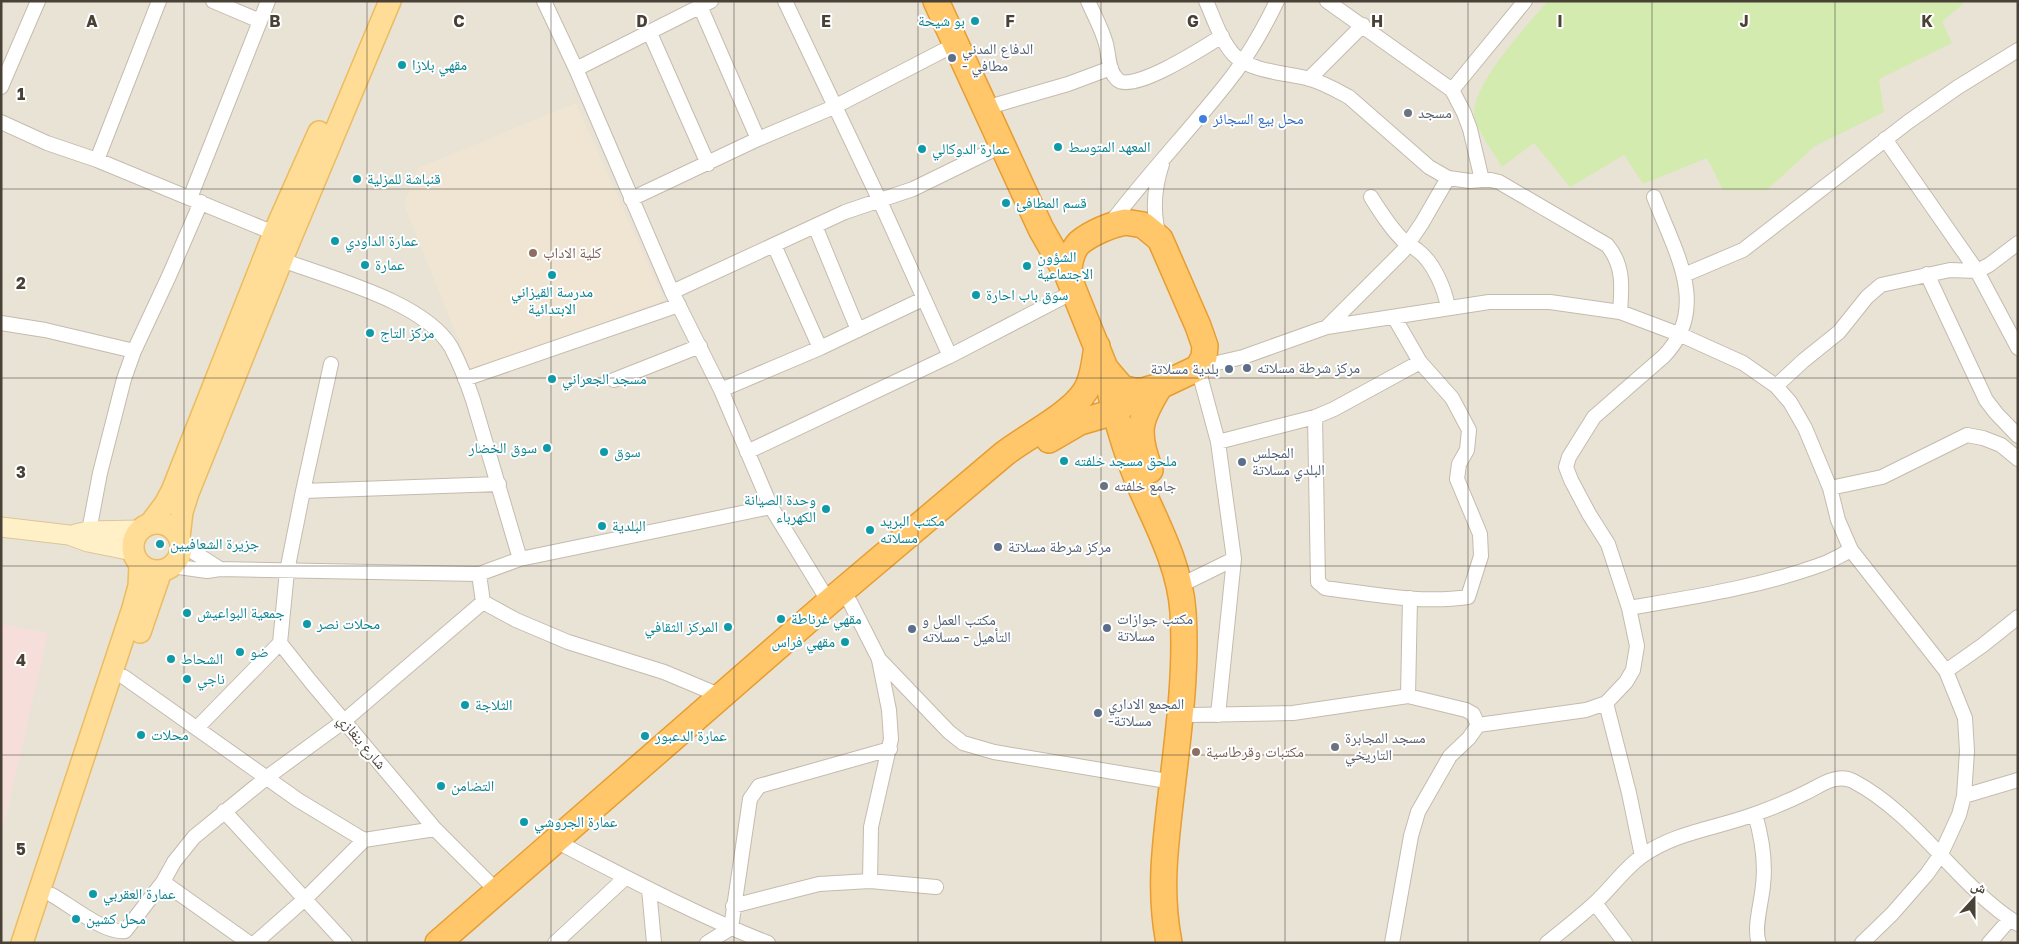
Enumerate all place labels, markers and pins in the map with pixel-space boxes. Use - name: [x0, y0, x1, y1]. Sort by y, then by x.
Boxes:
- place label: بو شيحة: [918, 11, 965, 30]
- marker: بو شيحة: [969, 15, 981, 27]
- place label: الدفاع المدني - مطافي: [962, 39, 1033, 78]
- marker: الدفاع المدني - مطافي: [946, 52, 958, 64]
- place label: مقهي بلازا: [412, 55, 467, 77]
- marker: مقهي بلازا: [396, 59, 408, 71]
- place label: مسجد: [1418, 103, 1452, 121]
- marker: مسجد: [1402, 107, 1414, 119]
- place label: محل بيع السجائر: [1212, 109, 1304, 129]
- marker: محل بيع السجائر: [1197, 113, 1209, 125]
- place label: المعهد المتوسط: [1068, 137, 1151, 156]
- place label: عمارة الدوكالي: [932, 139, 1010, 161]
- marker: المعهد المتوسط: [1052, 141, 1064, 153]
- marker: عمارة الدوكالي: [916, 143, 928, 155]
- place label: قنباشة للمزلية: [367, 169, 441, 188]
- marker: قنباشة للمزلية: [351, 173, 363, 185]
- place label: قسم المطافئ: [1016, 193, 1087, 213]
- marker: قسم المطافئ: [1000, 197, 1012, 209]
- place label: عمارة الداودي: [345, 231, 419, 253]
- marker: عمارة الداودي: [329, 235, 341, 247]
- place label: كلية الاداب: [543, 243, 602, 261]
- marker: كلية الاداب: [527, 247, 539, 259]
- place label: الشؤون الاجتماعية: [1037, 247, 1093, 282]
- place label: عمارة: [375, 255, 405, 274]
- marker: عمارة: [359, 259, 371, 271]
- marker: الشؤون الاجتماعية: [1021, 260, 1033, 272]
- marker: مدرسة القيزاني الابتدائية: [546, 269, 558, 281]
- place label: مدرسة القيزاني الابتدائية: [511, 282, 593, 317]
- place label: سوق باب احارة: [986, 285, 1069, 305]
- marker: سوق باب احارة: [970, 289, 982, 301]
- place label: مركز التاج: [380, 323, 435, 343]
- marker: مركز التاج: [364, 327, 376, 339]
- place label: مركز شرطة مسلاته: [1257, 358, 1360, 377]
- place label: بلدية مسلاتة: [1151, 359, 1219, 377]
- marker: مركز شرطة مسلاته: [1241, 362, 1253, 374]
- marker: بلدية مسلاتة: [1223, 363, 1235, 375]
- place label: مسجد الجعراني: [562, 369, 647, 391]
- marker: مسجد الجعراني: [546, 373, 558, 385]
- place label: سوق الخضار: [468, 438, 537, 458]
- marker: سوق الخضار: [541, 442, 553, 454]
- place label: سوق: [614, 442, 641, 462]
- place label: المجلس البلدي مسلاتة: [1252, 443, 1325, 482]
- marker: سوق: [598, 446, 610, 458]
- place label: ملحق مسجد خلفته: [1074, 451, 1177, 471]
- marker: ملحق مسجد خلفته: [1058, 455, 1070, 467]
- marker: المجلس البلدي مسلاتة: [1236, 456, 1248, 468]
- place label: جامع خلفته: [1114, 476, 1177, 496]
- marker: جامع خلفته: [1098, 480, 1110, 492]
- place label: وحدة الصيانة الكهرباء: [744, 490, 816, 526]
- marker: وحدة الصيانة الكهرباء: [820, 503, 832, 515]
- place label: مكتب البريد مسلاته: [880, 511, 945, 546]
- place label: البلدية: [612, 516, 646, 534]
- marker: البلدية: [596, 520, 608, 532]
- marker: مكتب البريد مسلاته: [864, 524, 876, 536]
- place label: جزيرة الشعافيين: [170, 534, 260, 554]
- place label: مركز شرطة مسلاتة: [1008, 537, 1111, 556]
- marker: جزيرة الشعافيين: [154, 538, 166, 550]
- marker: مركز شرطة مسلاتة: [992, 541, 1004, 553]
- place label: جمعية البواعيش: [197, 603, 285, 623]
- marker: جمعية البواعيش: [181, 607, 193, 619]
- place label: مقهي غرناطة: [791, 609, 862, 631]
- place label: مكتب جوازات مسلاتة: [1117, 609, 1193, 644]
- place label: مكتب العمل و التأهيل - مسلاته: [922, 610, 1011, 647]
- marker: مقهي غرناطة: [775, 613, 787, 625]
- place label: محلات نصر: [316, 614, 380, 633]
- place label: المركز الثقافي: [645, 617, 718, 639]
- marker: محلات نصر: [301, 618, 313, 630]
- marker: المركز الثقافي: [722, 621, 734, 633]
- marker: مكتب جوازات مسلاتة: [1101, 622, 1113, 634]
- marker: مكتب العمل و التأهيل - مسلاته: [906, 623, 918, 635]
- place label: مقهي فراس: [771, 632, 835, 654]
- marker: مقهي فراس: [839, 636, 851, 648]
- place label: ضو: [250, 642, 269, 661]
- marker: ضو: [234, 646, 246, 658]
- place label: الشحاط: [181, 649, 223, 667]
- marker: الشحاط: [165, 653, 177, 665]
- place label: ناجي: [197, 669, 225, 691]
- marker: ناجي: [181, 673, 193, 685]
- place label: المجمع الاداري -مسلاتة: [1108, 694, 1184, 729]
- place label: الثلاجة: [475, 695, 513, 713]
- marker: الثلاجة: [459, 699, 471, 711]
- marker: المجمع الاداري -مسلاتة: [1092, 707, 1104, 719]
- place label: محلات: [151, 725, 189, 743]
- place label: عمارة الدعبور: [654, 726, 727, 745]
- place label: مسجد المجابرة التاريخي: [1345, 728, 1426, 767]
- marker: محلات: [135, 729, 147, 741]
- marker: عمارة الدعبور: [639, 730, 651, 742]
- marker: مسجد المجابرة التاريخي: [1329, 741, 1341, 753]
- place label: مكتبات وقرطاسية: [1206, 742, 1304, 761]
- marker: مكتبات وقرطاسية: [1190, 746, 1202, 758]
- place label: التضامن: [451, 776, 494, 796]
- marker: التضامن: [435, 780, 447, 792]
- place label: عمارة الجروشي: [534, 812, 618, 834]
- marker: عمارة الجروشي: [518, 816, 530, 828]
- place label: عمارة العقربي: [103, 884, 176, 906]
- marker: عمارة العقربي: [87, 888, 99, 900]
- place label: محل كشين: [86, 909, 146, 929]
- marker: محل كشين: [70, 913, 82, 925]

